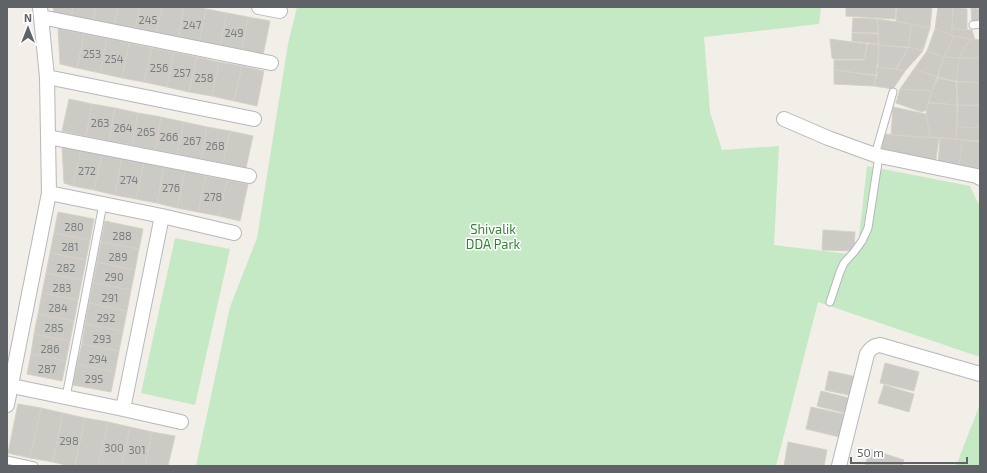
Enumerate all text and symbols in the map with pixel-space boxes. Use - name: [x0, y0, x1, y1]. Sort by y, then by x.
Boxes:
- north arrow: [8, 8, 48, 48]
- text: N: [24, 11, 32, 24]
- house number: 245: [139, 13, 158, 26]
- house number: 247: [183, 18, 202, 31]
- house number: 249: [224, 26, 244, 39]
- house number: 253: [83, 47, 101, 60]
- house number: 254: [105, 52, 124, 65]
- house number: 256: [150, 61, 168, 74]
- house number: 257: [173, 66, 191, 79]
- house number: 258: [195, 71, 213, 84]
- house number: 263: [91, 116, 109, 129]
- house number: 264: [113, 121, 133, 134]
- house number: 265: [137, 125, 155, 138]
- house number: 266: [160, 130, 178, 143]
- house number: 267: [183, 134, 201, 147]
- house number: 268: [205, 139, 225, 152]
- house number: 272: [78, 164, 96, 177]
- house number: 274: [120, 173, 139, 186]
- house number: 276: [162, 181, 180, 194]
- house number: 278: [204, 190, 222, 203]
- house number: 280: [64, 220, 84, 233]
- park label: Shivalik DDA Park: [466, 221, 521, 252]
- house number: 288: [112, 229, 132, 242]
- house number: 281: [61, 240, 79, 253]
- house number: 289: [108, 250, 128, 263]
- house number: 282: [56, 261, 76, 274]
- house number: 290: [104, 270, 124, 283]
- house number: 283: [53, 281, 71, 294]
- house number: 291: [102, 291, 118, 304]
- house number: 284: [48, 301, 68, 314]
- house number: 292: [97, 311, 115, 324]
- house number: 285: [45, 321, 63, 334]
- house number: 293: [93, 332, 111, 345]
- house number: 286: [40, 342, 60, 355]
- house number: 294: [88, 352, 108, 365]
- house number: 287: [38, 362, 57, 375]
- house number: 295: [85, 372, 103, 385]
- house number: 298: [59, 434, 79, 447]
- scale bar: [851, 439, 967, 465]
- house number: 300: [104, 441, 124, 454]
- house number: 301: [128, 443, 146, 456]
- text: 50 m: [857, 445, 884, 459]

